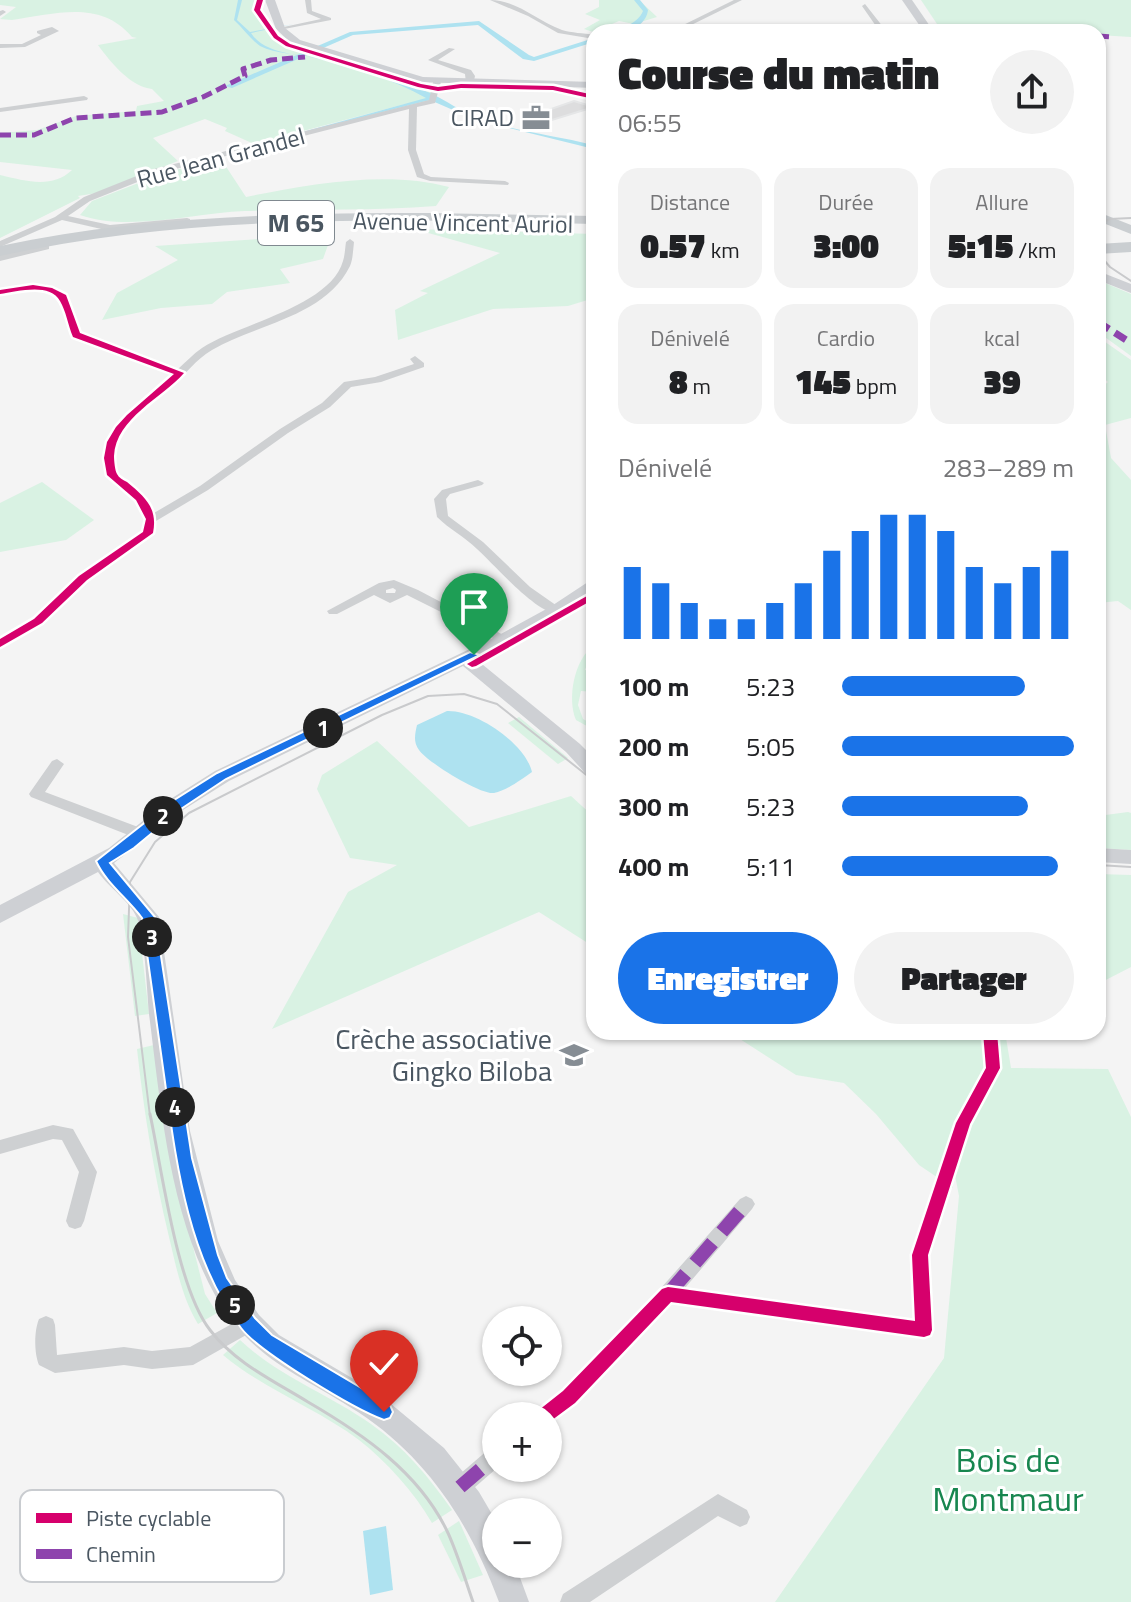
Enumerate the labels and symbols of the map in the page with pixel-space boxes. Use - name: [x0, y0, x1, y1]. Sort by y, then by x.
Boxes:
- place label: CIRAD: [451, 99, 514, 135]
- office icon: CIRAD: [521, 103, 551, 133]
- street label: Rue Jean Grandel: [133, 117, 309, 197]
- road number: M 65: [258, 201, 334, 245]
- street label: Avenue Vincent Auriol: [353, 202, 573, 242]
- pin: [440, 573, 508, 655]
- pin: 1: [303, 708, 343, 748]
- pin: 2: [143, 796, 183, 836]
- pin: 3: [132, 917, 172, 957]
- place label: Crèche associative Gingko Biloba: [335, 1017, 552, 1092]
- school or university icon: Crèche associative Gingko Biloba: [559, 1040, 589, 1070]
- pin: 4: [155, 1087, 195, 1127]
- pin: 5: [215, 1285, 255, 1325]
- pin: [350, 1330, 418, 1412]
- park label: Bois de Montmaur: [932, 1433, 1084, 1524]
- legend: [20, 1490, 284, 1582]
- text: Piste cyclable: [86, 1501, 211, 1535]
- text: Chemin: [86, 1537, 156, 1571]

